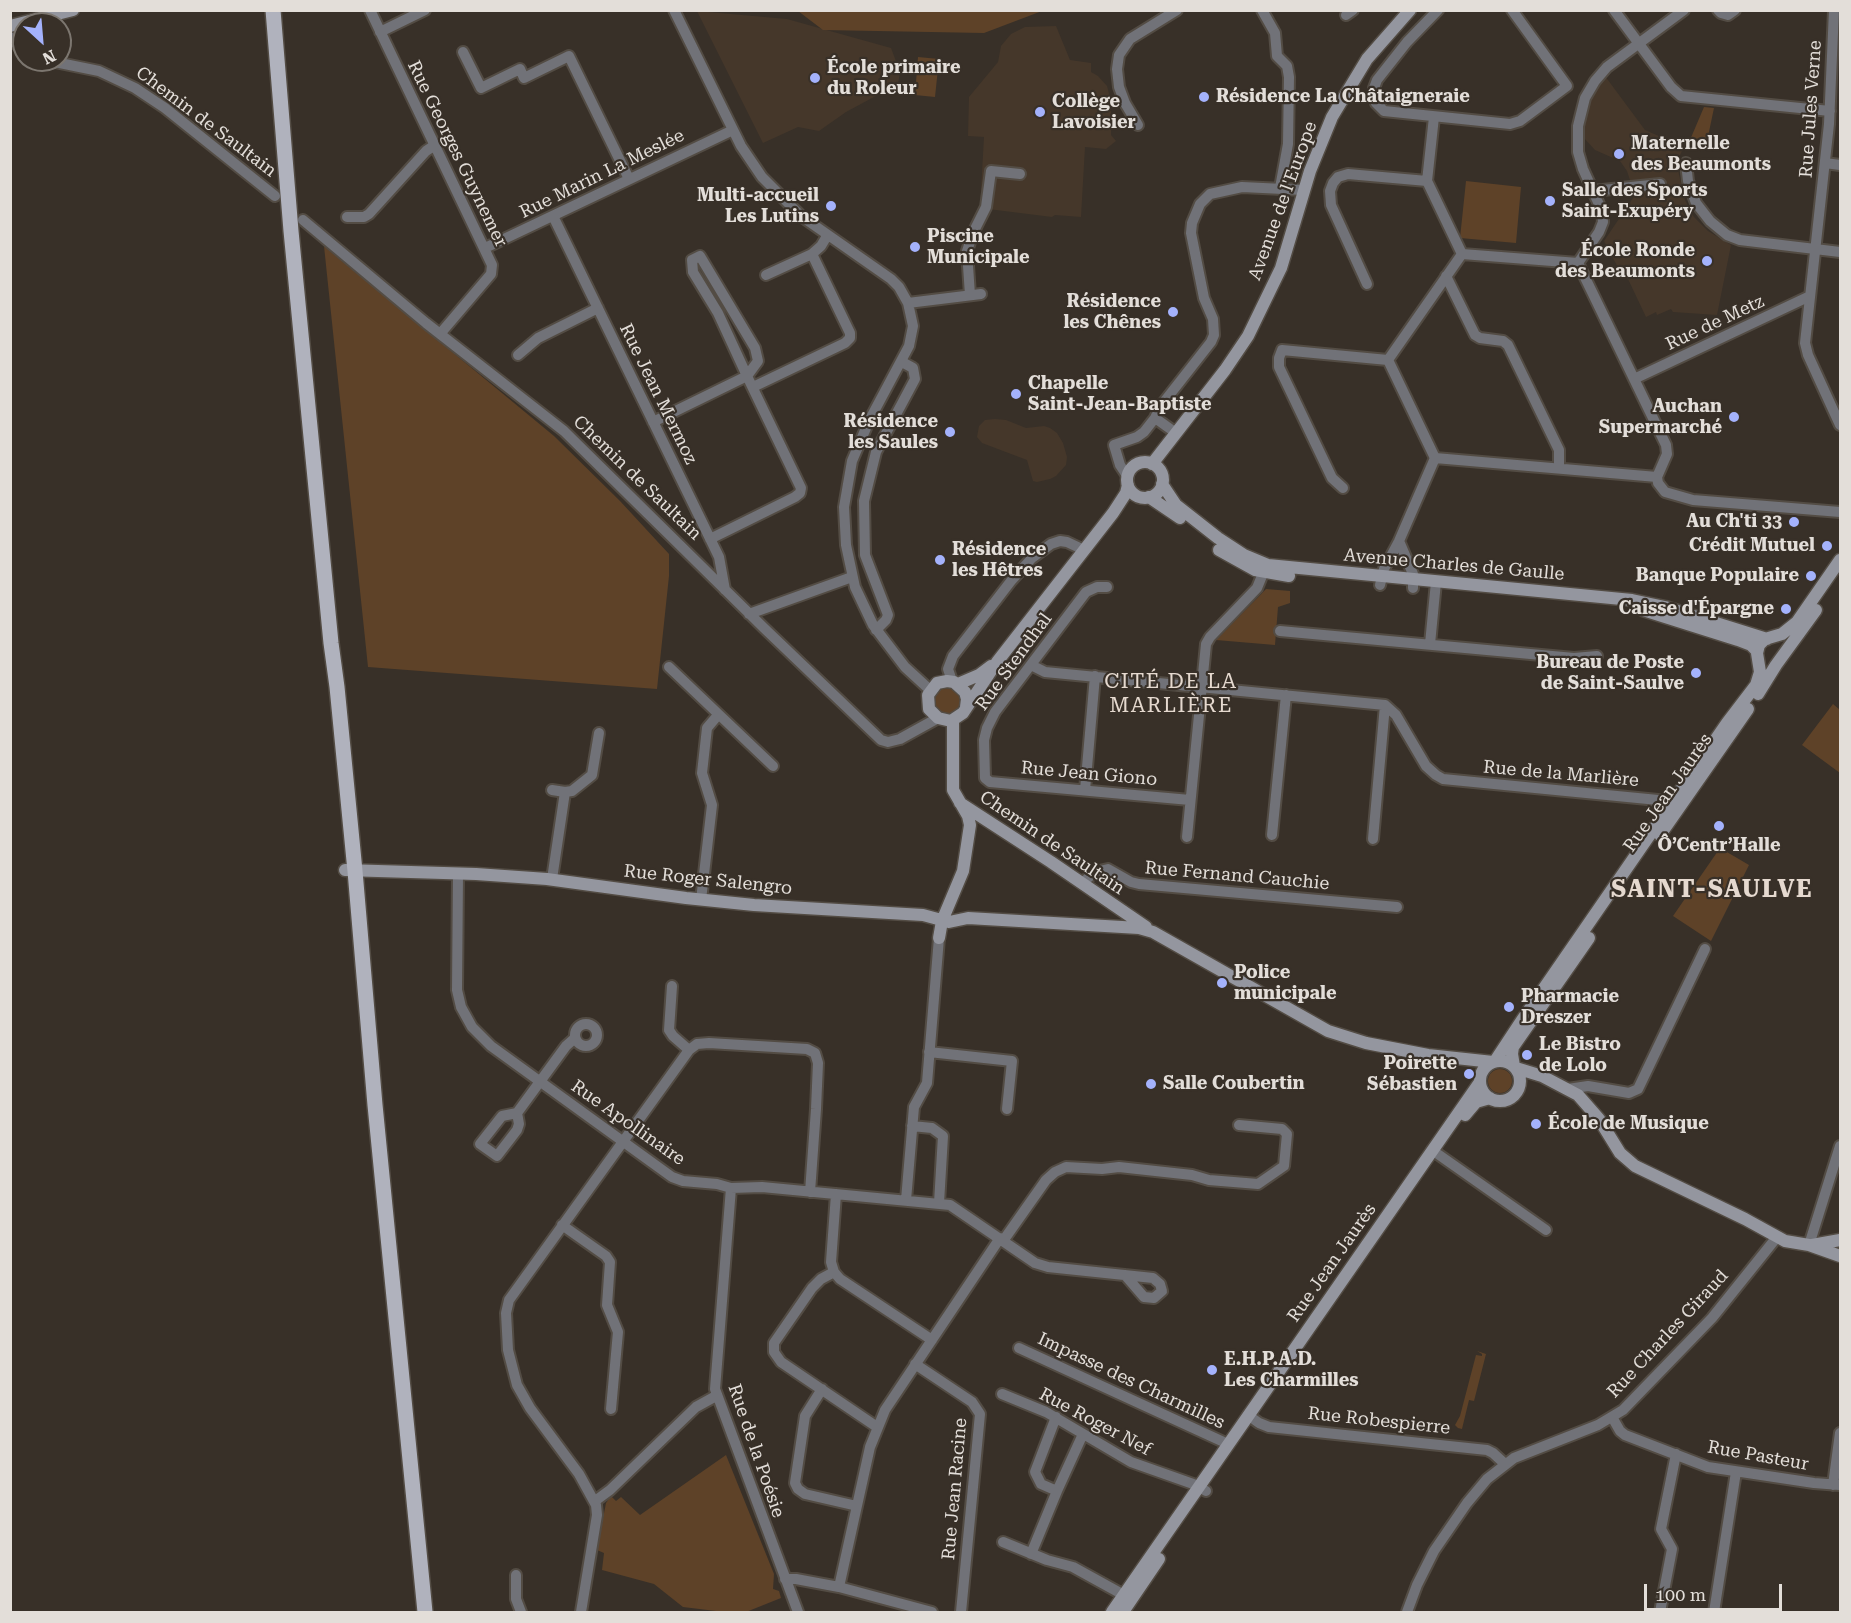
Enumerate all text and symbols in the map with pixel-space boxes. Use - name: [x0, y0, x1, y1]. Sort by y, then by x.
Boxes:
- north arrow: [12, 12, 72, 72]
- street label: Rue Jules Verne: [1795, 39, 1827, 179]
- text: N: [40, 46, 59, 68]
- street label: Rue Georges Guynemer: [402, 57, 512, 251]
- place label: École primaire du Roleur: [827, 57, 961, 100]
- street label: Chemin de Saultain: [132, 62, 280, 182]
- marker: École primaire du Roleur: [808, 71, 822, 85]
- place label: Résidence La Châtaigneraie: [1216, 86, 1470, 108]
- marker: Résidence La Châtaigneraie: [1197, 90, 1211, 104]
- place label: Collège Lavoisier: [1052, 91, 1136, 134]
- marker: Collège Lavoisier: [1033, 105, 1047, 119]
- street label: Avenue de l'Europe: [1244, 119, 1322, 283]
- street label: Rue Marin La Meslée: [516, 125, 688, 223]
- place label: Maternelle des Beaumonts: [1631, 133, 1771, 176]
- marker: Maternelle des Beaumonts: [1612, 147, 1626, 161]
- place label: Salle des Sports Saint-Exupéry: [1562, 180, 1708, 222]
- place label: Multi-accueil Les Lutins: [697, 185, 819, 228]
- marker: Salle des Sports Saint-Exupéry: [1543, 194, 1557, 208]
- marker: Multi-accueil Les Lutins: [824, 199, 838, 213]
- place label: Piscine Municipale: [927, 226, 1030, 268]
- marker: Piscine Municipale: [908, 240, 922, 254]
- place label: École Ronde des Beaumonts: [1555, 240, 1695, 282]
- marker: École Ronde des Beaumonts: [1700, 254, 1714, 268]
- place label: Résidence les Chênes: [1063, 291, 1161, 334]
- street label: Rue de Metz: [1662, 291, 1768, 355]
- marker: Résidence les Chênes: [1166, 305, 1180, 319]
- street label: Rue Jean Mermoz: [615, 320, 701, 468]
- place label: Chapelle Saint-Jean-Baptiste: [1028, 373, 1211, 416]
- marker: Chapelle Saint-Jean-Baptiste: [1009, 387, 1023, 401]
- place label: Auchan Supermarché: [1599, 396, 1722, 438]
- marker: Auchan Supermarché: [1727, 410, 1741, 424]
- street label: Chemin de Saultain: [568, 411, 706, 545]
- place label: Résidence les Saules: [844, 411, 938, 454]
- marker: Résidence les Saules: [943, 425, 957, 439]
- place label: Au Ch'ti 33: [1686, 511, 1782, 533]
- marker: Au Ch'ti 33: [1787, 515, 1801, 529]
- place label: Crédit Mutuel: [1689, 535, 1815, 557]
- place label: Résidence les Hêtres: [952, 539, 1046, 582]
- marker: Crédit Mutuel: [1820, 539, 1834, 553]
- street label: Avenue Charles de Gaulle: [1343, 545, 1565, 585]
- marker: Résidence les Hêtres: [933, 553, 947, 567]
- place label: Banque Populaire: [1636, 565, 1799, 587]
- marker: Banque Populaire: [1804, 569, 1818, 583]
- place label: Caisse d'Épargne: [1619, 598, 1774, 620]
- marker: Caisse d'Épargne: [1779, 602, 1793, 616]
- street label: Rue Stendhal: [971, 609, 1057, 715]
- place label: Bureau de Poste de Saint-Saulve: [1536, 652, 1684, 694]
- marker: Bureau de Poste de Saint-Saulve: [1689, 666, 1703, 680]
- district label: CITÉ DE LA MARLIÈRE: [1104, 669, 1238, 719]
- street label: Rue Jean Jaurès: [1619, 730, 1717, 856]
- street label: Rue de la Marlière: [1482, 756, 1640, 792]
- street label: Rue Jean Giono: [1020, 757, 1158, 791]
- street label: Chemin de Saultain: [975, 786, 1129, 900]
- marker: Ô’Centr’Halle: [1712, 819, 1726, 833]
- place label: Ô’Centr’Halle: [1658, 835, 1780, 857]
- street label: Rue Fernand Cauchie: [1144, 857, 1330, 895]
- street label: Rue Roger Salengro: [623, 860, 793, 900]
- district label: SAINT-SAULVE: [1611, 876, 1813, 904]
- place label: Police municipale: [1234, 962, 1337, 1004]
- marker: Police municipale: [1215, 976, 1229, 990]
- place label: Pharmacie Dreszer: [1521, 986, 1619, 1028]
- marker: Pharmacie Dreszer: [1502, 1000, 1516, 1014]
- place label: Le Bistro de Lolo: [1539, 1034, 1621, 1076]
- marker: Le Bistro de Lolo: [1520, 1048, 1534, 1062]
- place label: Poirette Sébastien: [1367, 1053, 1457, 1096]
- marker: Poirette Sébastien: [1462, 1067, 1476, 1081]
- place label: Salle Coubertin: [1163, 1073, 1305, 1095]
- street label: Rue Apollinaire: [567, 1076, 689, 1170]
- marker: Salle Coubertin: [1144, 1077, 1158, 1091]
- place label: École de Musique: [1548, 1113, 1709, 1135]
- marker: École de Musique: [1529, 1117, 1543, 1131]
- street label: Rue Jean Jaurès: [1283, 1200, 1381, 1326]
- street label: Rue Charles Giraud: [1603, 1265, 1733, 1403]
- street label: Impasse des Charmilles: [1034, 1328, 1228, 1434]
- place label: E.H.P.A.D. Les Charmilles: [1224, 1349, 1359, 1392]
- marker: E.H.P.A.D. Les Charmilles: [1205, 1363, 1219, 1377]
- street label: Rue de la Poésie: [723, 1381, 789, 1521]
- street label: Rue Roger Nef: [1035, 1383, 1155, 1461]
- street label: Rue Robespierre: [1307, 1403, 1451, 1439]
- street label: Rue Jean Racine: [938, 1417, 972, 1561]
- street label: Rue Pasteur: [1706, 1436, 1810, 1476]
- scale bar: [1647, 1572, 1785, 1610]
- text: 100 m: [1655, 1584, 1706, 1605]

